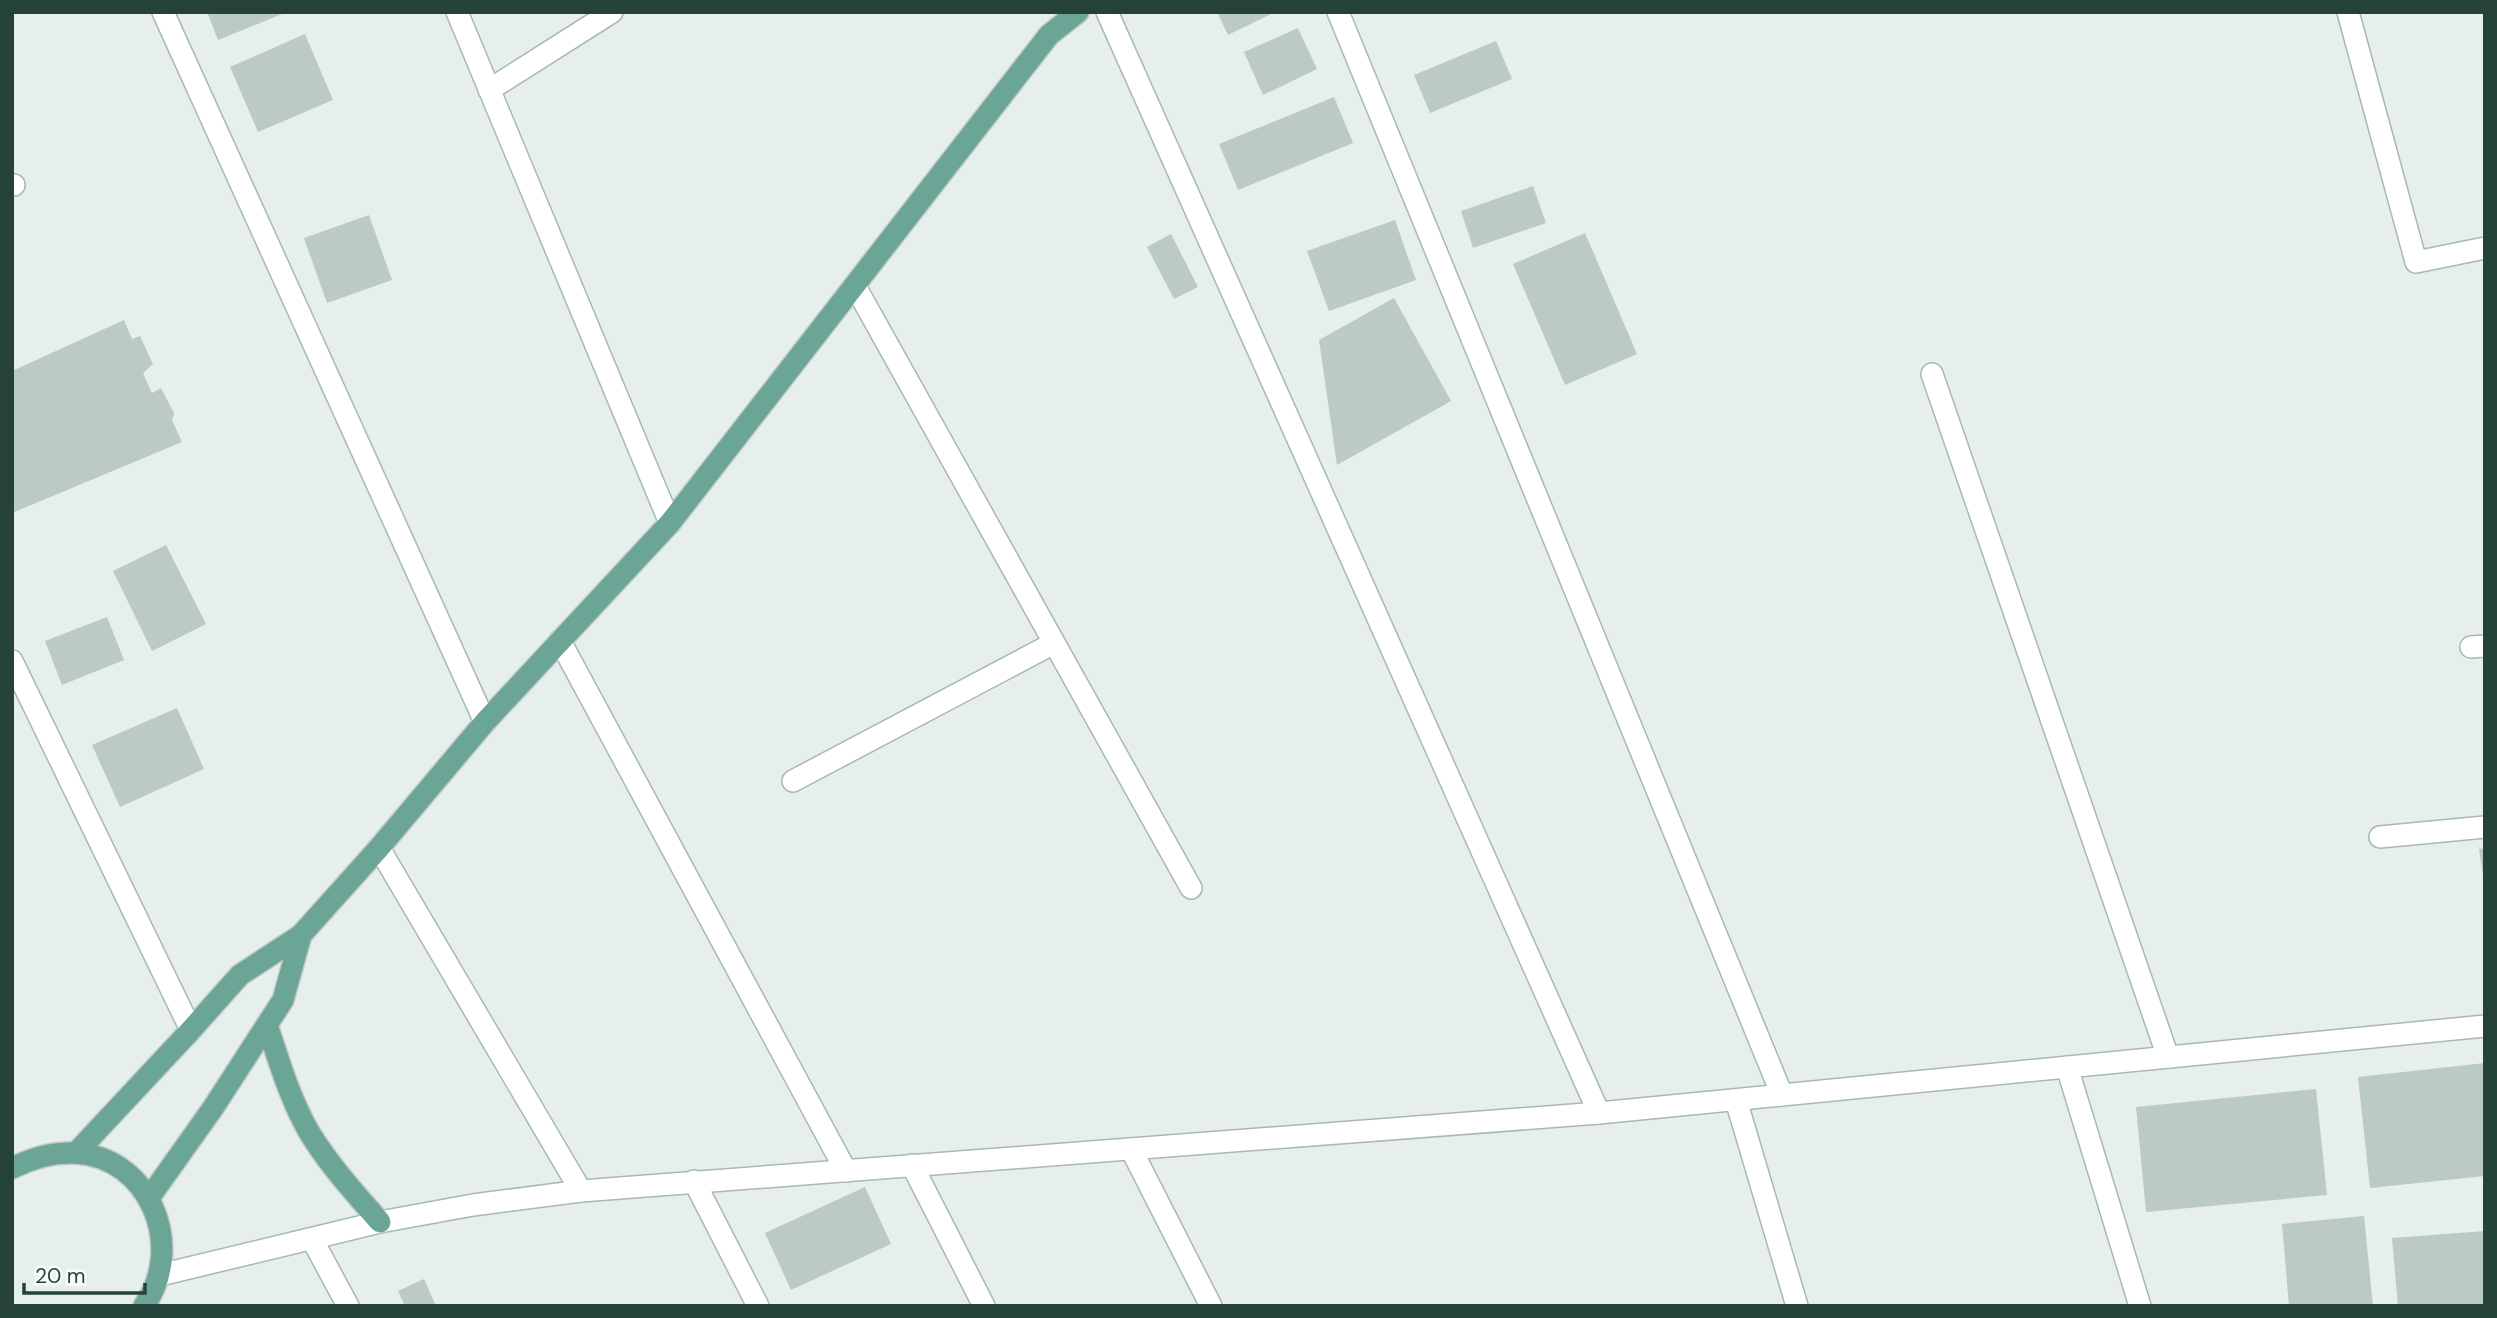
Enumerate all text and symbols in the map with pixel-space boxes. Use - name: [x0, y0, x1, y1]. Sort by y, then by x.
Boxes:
- scale bar: [24, 1252, 145, 1296]
- text: 20 m: [35, 1262, 86, 1290]

